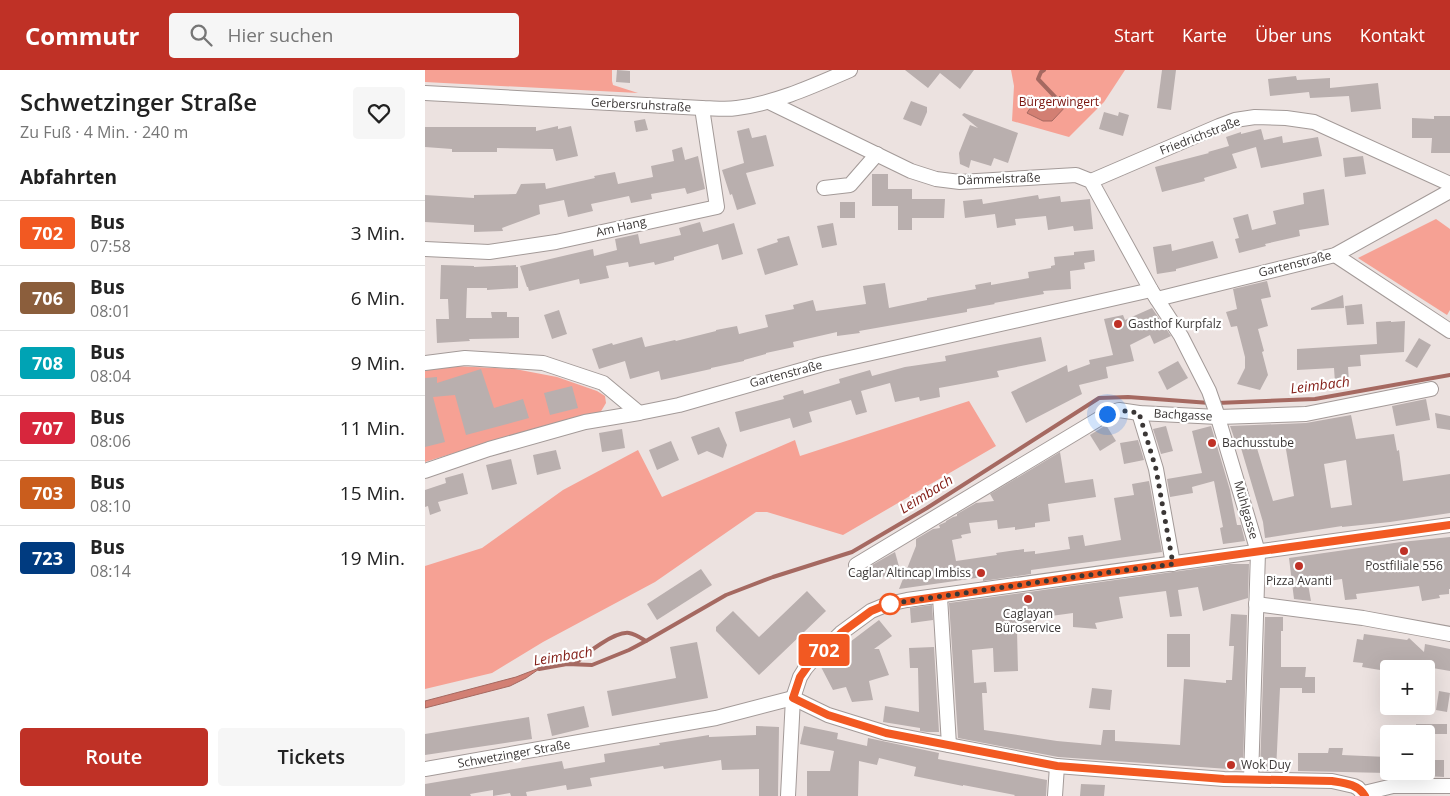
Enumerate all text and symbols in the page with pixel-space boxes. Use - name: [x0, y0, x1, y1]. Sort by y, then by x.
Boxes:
- search box: [169, 13, 519, 58]
- text: Commutr: [25, 19, 139, 52]
- icon: search: [187, 21, 215, 49]
- text: Hier suchen: [227, 22, 333, 48]
- text: Start: [1114, 23, 1154, 47]
- text: Karte: [1182, 23, 1227, 47]
- text: Über uns: [1255, 23, 1332, 47]
- text: Kontakt: [1360, 23, 1425, 47]
- text: Schwetzinger Straße: [20, 85, 257, 118]
- button: heart: [353, 87, 405, 139]
- street label: Gerbersruhstraße: [590, 93, 692, 116]
- park label: Bürgerwingert: [1019, 93, 1099, 110]
- street label: Friedrichstraße: [1157, 112, 1243, 159]
- text: Zu Fuß · 4 Min. · 240 m: [20, 121, 188, 143]
- text: Abfahrten: [20, 164, 117, 190]
- street label: Dämmelstraße: [957, 169, 1041, 188]
- text: Bus: [90, 209, 125, 235]
- street label: Am Hang: [594, 212, 648, 241]
- text: 3 Min.: [351, 220, 405, 246]
- text: 702: [32, 221, 63, 245]
- text: 07:58: [90, 235, 131, 257]
- street label: Gartenstraße: [1257, 246, 1333, 281]
- text: Bus: [90, 274, 125, 300]
- text: 6 Min.: [351, 285, 405, 311]
- text: 706: [32, 286, 63, 310]
- text: 08:01: [90, 300, 131, 322]
- place label: Gasthof Kurpfalz: [1128, 315, 1222, 332]
- marker: Gasthof Kurpfalz: [1112, 318, 1124, 330]
- text: Bus: [90, 339, 125, 365]
- text: 9 Min.: [351, 350, 405, 376]
- text: 708: [32, 351, 63, 375]
- street label: Gartenstraße: [748, 356, 824, 391]
- text: 08:04: [90, 365, 131, 387]
- water label: Leimbach: [1289, 371, 1351, 398]
- your location: [1095, 402, 1120, 427]
- text: Bus: [90, 404, 125, 430]
- street label: Bachgasse: [1153, 404, 1213, 425]
- text: 11 Min.: [340, 415, 405, 441]
- text: 707: [32, 416, 63, 440]
- text: 08:06: [90, 430, 131, 452]
- place label: Bachusstube: [1222, 434, 1294, 451]
- marker: Bachusstube: [1206, 437, 1218, 449]
- text: Bus: [90, 469, 125, 495]
- water label: Leimbach: [895, 470, 956, 517]
- street label: Mühlgasse: [1230, 479, 1263, 541]
- text: 15 Min.: [340, 480, 405, 506]
- text: 703: [32, 481, 63, 505]
- text: 08:10: [90, 495, 131, 517]
- text: Bus: [90, 534, 125, 560]
- text: 19 Min.: [340, 545, 405, 571]
- marker: Postfiliale 556: [1398, 545, 1410, 557]
- text: 723: [32, 546, 63, 570]
- place label: Postfiliale 556: [1365, 557, 1443, 574]
- text: 08:14: [90, 560, 131, 582]
- marker: Pizza Avanti: [1293, 560, 1305, 572]
- place label: Caglar Altincap Imbiss: [848, 564, 971, 581]
- marker: Caglar Altincap Imbiss: [975, 567, 987, 579]
- place label: Pizza Avanti: [1266, 572, 1332, 589]
- unlabelled marker: [879, 593, 901, 615]
- marker: Caglayan Büroservice: [1022, 593, 1034, 605]
- place label: Caglayan Büroservice: [995, 605, 1061, 636]
- line badge: 702: [795, 634, 853, 666]
- text: 702: [809, 638, 839, 662]
- water label: Leimbach: [532, 641, 594, 670]
- map controls: [1380, 660, 1435, 780]
- button: +: [1380, 660, 1435, 715]
- button: −: [1380, 725, 1435, 780]
- button: Route: [20, 728, 208, 786]
- button: Tickets: [218, 728, 405, 786]
- street label: Schwetzinger Straße: [456, 735, 572, 772]
- place label: Wok Duy: [1241, 756, 1292, 773]
- marker: Wok Duy: [1225, 759, 1237, 771]

